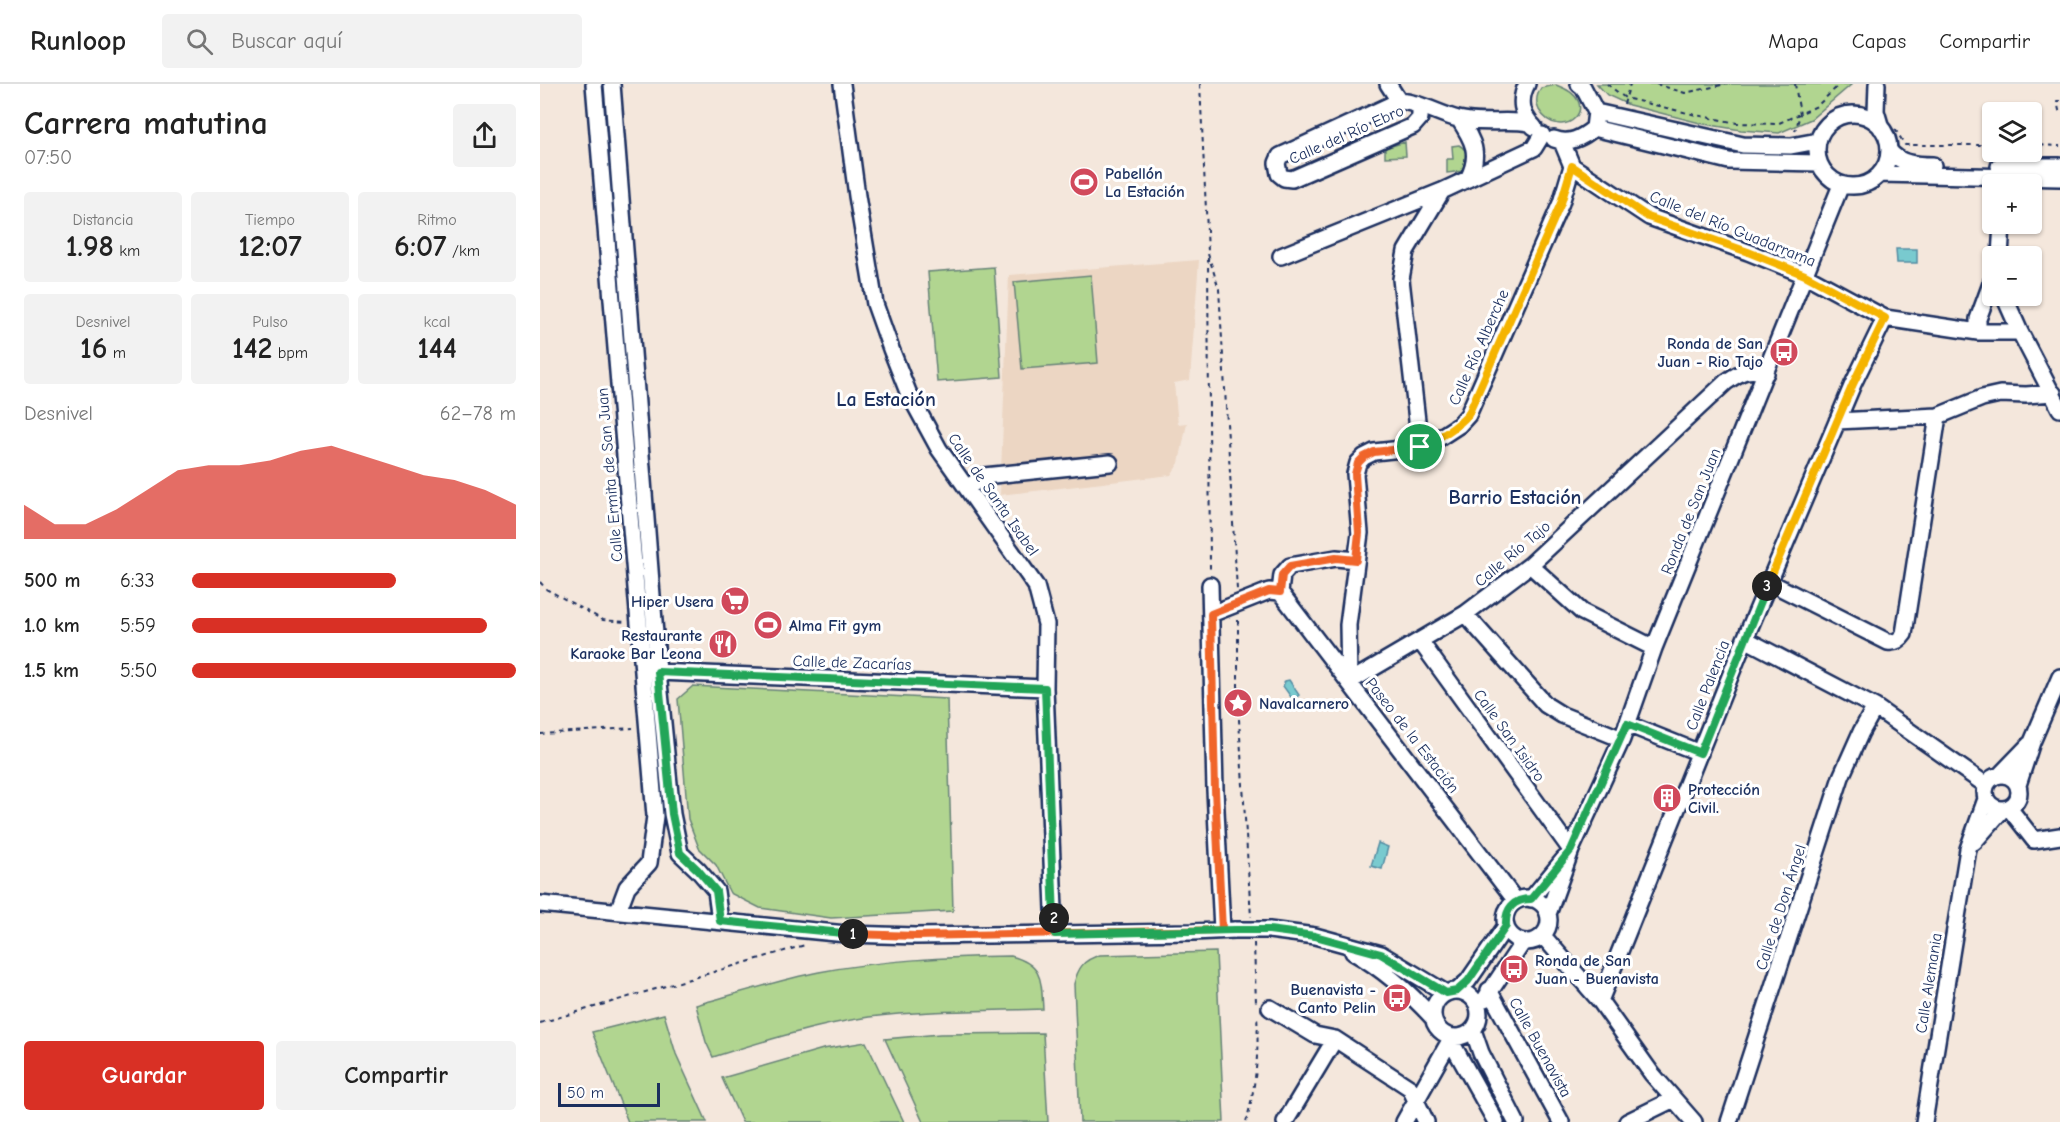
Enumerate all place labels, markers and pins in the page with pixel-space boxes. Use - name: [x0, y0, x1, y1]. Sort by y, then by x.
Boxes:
- place label: Pabellón La Estación: [1105, 165, 1185, 201]
- sports icon: Pabellón La Estación: [1068, 166, 1100, 198]
- place label: Ronda de San Juan - Rio Tajo: [1658, 335, 1763, 371]
- bus stop icon: Ronda de San Juan - Rio Tajo: [1768, 336, 1800, 368]
- pin: [1394, 421, 1445, 472]
- pin: 3: [1752, 571, 1782, 601]
- supermarket icon: Hiper Usera: [719, 585, 751, 617]
- place label: Hiper Usera: [631, 593, 714, 611]
- sports icon: Alma Fit gym: [752, 609, 784, 641]
- place label: Alma Fit gym: [789, 617, 881, 635]
- place label: Restaurante Karaoke Bar Leona: [570, 627, 702, 663]
- restaurant icon: Restaurante Karaoke Bar Leona: [707, 628, 739, 660]
- place icon: Navalcarnero: [1222, 687, 1254, 719]
- place label: Navalcarnero: [1259, 695, 1349, 713]
- place label: Protección Civil.: [1688, 781, 1760, 817]
- building icon: Protección Civil.: [1651, 782, 1683, 814]
- pin: 2: [1039, 903, 1069, 933]
- pin: 1: [838, 919, 868, 949]
- place label: Ronda de San Juan - Buenavista: [1535, 952, 1659, 988]
- bus stop icon: Ronda de San Juan - Buenavista: [1498, 953, 1530, 985]
- place label: Buenavista - Canto Pelin: [1291, 981, 1376, 1017]
- bus stop icon: Buenavista - Canto Pelin: [1381, 982, 1413, 1014]

